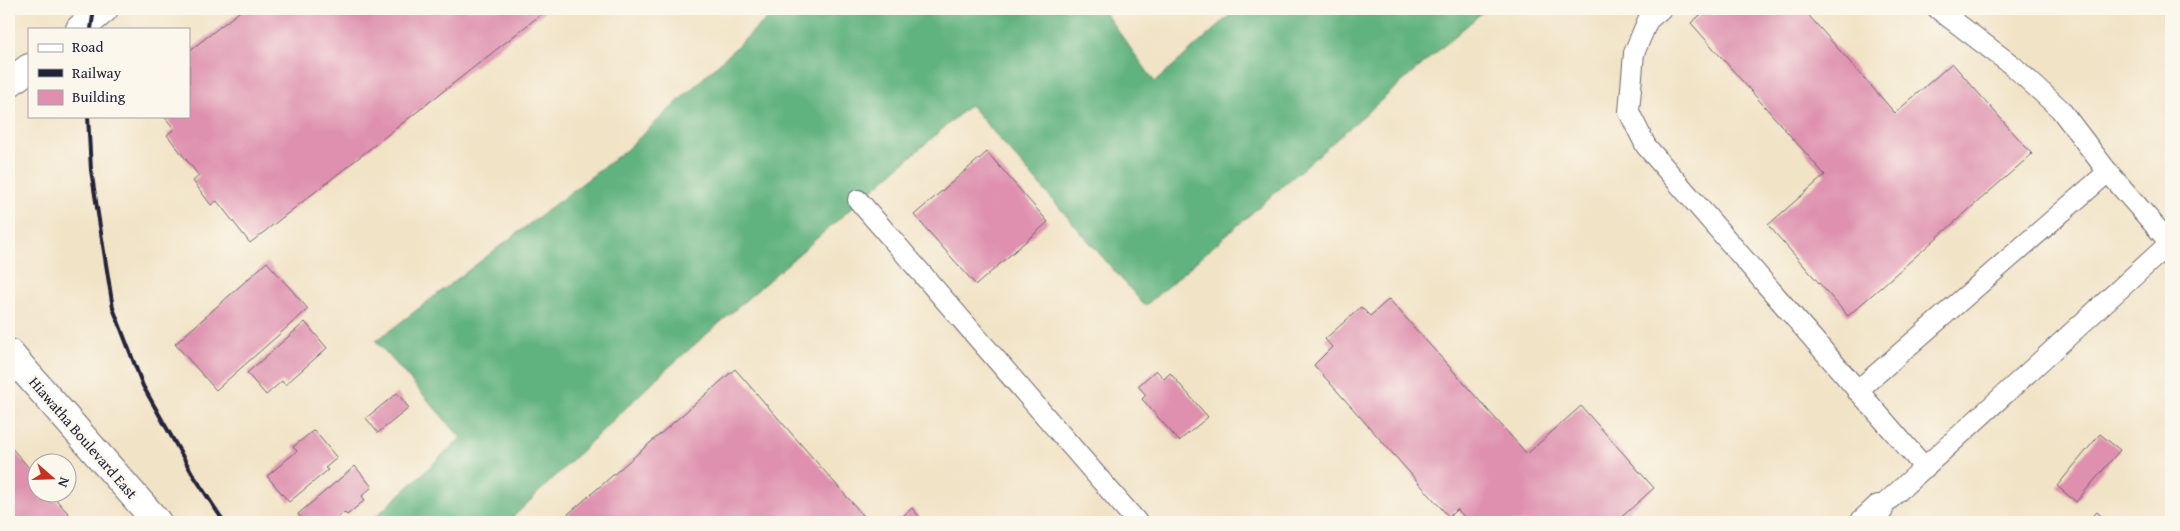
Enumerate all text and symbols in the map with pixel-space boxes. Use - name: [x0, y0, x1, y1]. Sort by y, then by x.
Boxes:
- legend: [28, 28, 190, 118]
- text: Road: [72, 36, 103, 57]
- text: Railway: [72, 62, 122, 83]
- text: Building: [72, 86, 126, 107]
- street label: Hiawatha Boulevard East: [24, 372, 143, 504]
- north arrow: [28, 454, 78, 504]
- text: N: [53, 475, 75, 491]

